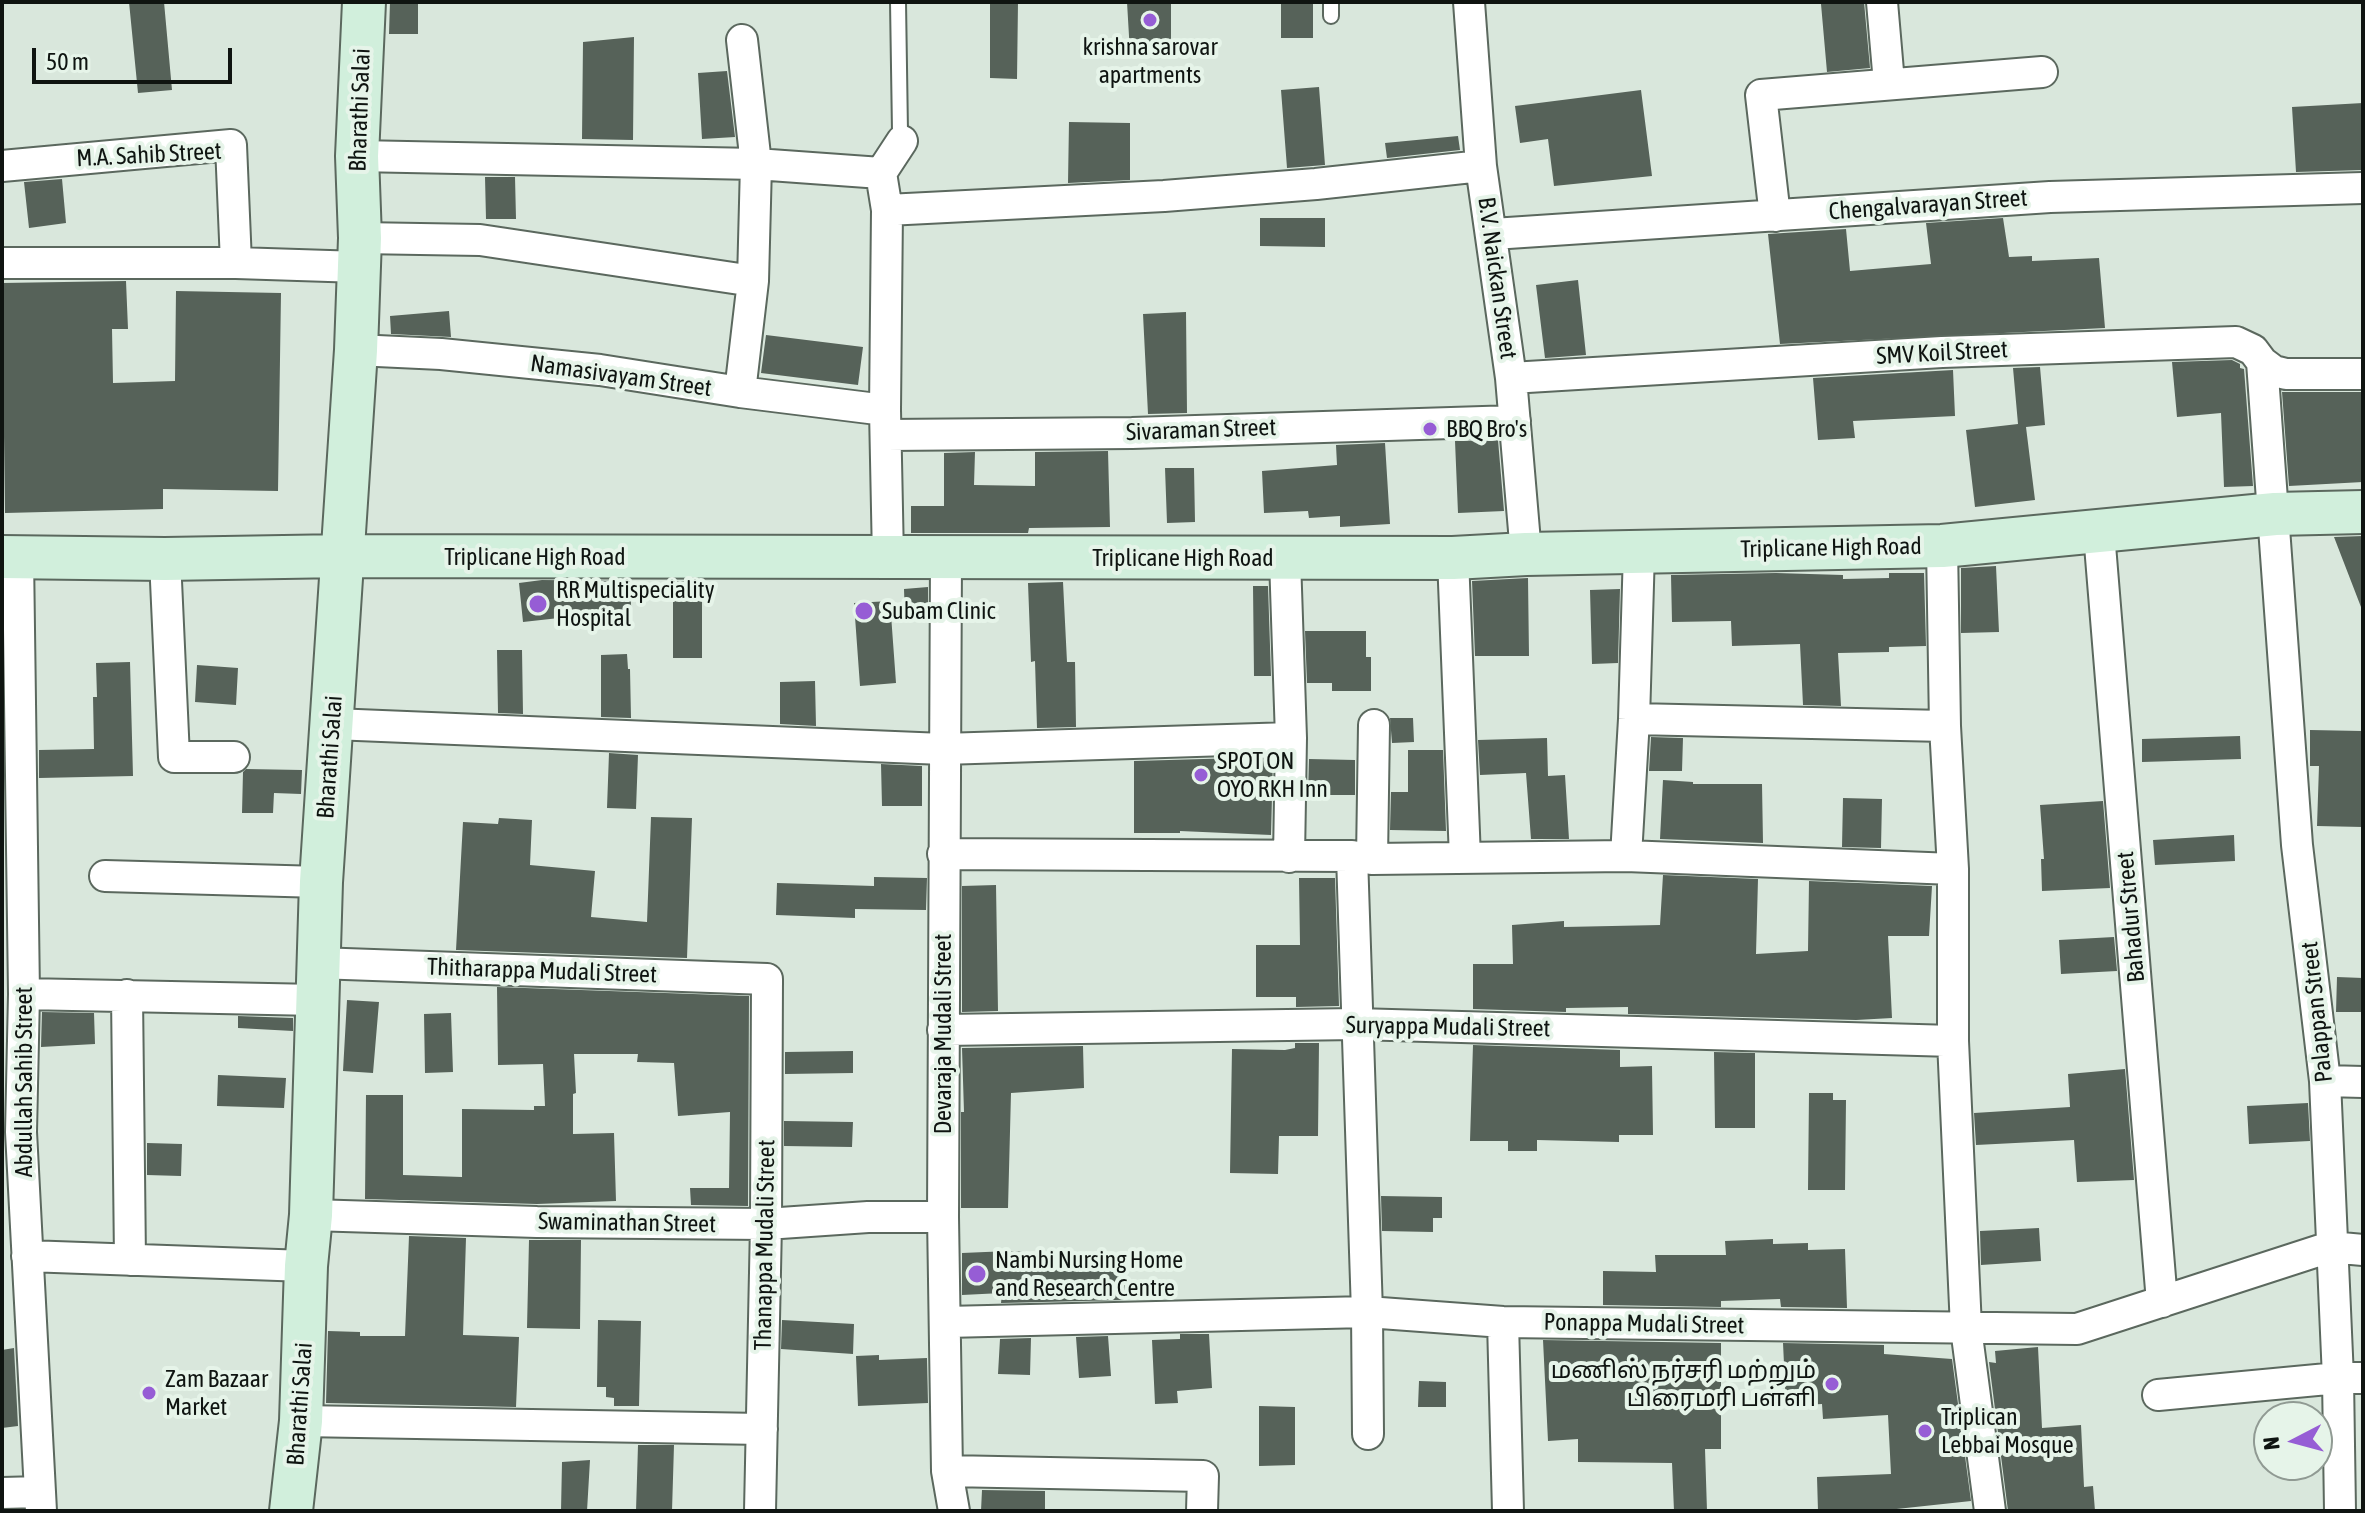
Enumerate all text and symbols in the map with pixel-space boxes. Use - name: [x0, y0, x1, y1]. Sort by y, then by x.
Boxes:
- marker: krishna sarovar apartments: [1141, 11, 1159, 29]
- scale bar: [36, 32, 236, 82]
- place label: krishna sarovar apartments: [1083, 33, 1217, 89]
- text: 50 m: [46, 48, 89, 75]
- street label: Bharathi Salai: [343, 48, 377, 172]
- street label: M.A. Sahib Street: [76, 137, 222, 173]
- street label: Chengalvarayan Street: [1828, 184, 2028, 226]
- street label: B.V. Naickan Street: [1471, 195, 1523, 361]
- street label: SMV Koil Street: [1876, 335, 2008, 371]
- street label: Namasivayam Street: [529, 349, 713, 403]
- street label: Sivaraman Street: [1125, 413, 1277, 447]
- place label: BBQ Bro's: [1446, 415, 1527, 443]
- marker: BBQ Bro's: [1421, 420, 1439, 438]
- street label: Triplicane High Road: [1740, 532, 1922, 564]
- street label: Triplicane High Road: [444, 543, 626, 571]
- street label: Triplicane High Road: [1092, 544, 1274, 572]
- place label: RR Multispeciality Hospital: [556, 576, 715, 632]
- marker: RR Multispeciality Hospital: [527, 593, 549, 615]
- place label: Subam Clinic: [882, 597, 995, 625]
- marker: Subam Clinic: [853, 600, 875, 622]
- street label: Bharathi Salai: [311, 694, 349, 820]
- place label: SPOT ON OYO RKH Inn: [1217, 747, 1328, 803]
- marker: SPOT ON OYO RKH Inn: [1192, 766, 1210, 784]
- street label: Bahadur Street: [2111, 850, 2151, 984]
- street label: Devaraja Mudali Street: [929, 934, 957, 1134]
- street label: Palappan Street: [2295, 940, 2339, 1084]
- street label: Thitharappa Mudali Street: [427, 953, 657, 989]
- street label: Abdullah Sahib Street: [10, 987, 38, 1177]
- street label: Suryappa Mudali Street: [1345, 1011, 1551, 1043]
- street label: Thanappa Mudali Street: [749, 1139, 781, 1351]
- street label: Swaminathan Street: [538, 1207, 716, 1239]
- place label: Nambi Nursing Home and Research Centre: [995, 1246, 1183, 1302]
- marker: Nambi Nursing Home and Research Centre: [966, 1263, 988, 1285]
- street label: Ponappa Mudali Street: [1543, 1308, 1745, 1340]
- street label: Bharathi Salai: [281, 1341, 319, 1467]
- place label: மணிஸ் நர்சரி மற்றும் பிரைமரி பள்ளி: [1551, 1356, 1816, 1412]
- place label: Zam Bazaar Market: [165, 1365, 268, 1421]
- marker: மணிஸ் நர்சரி மற்றும் பிரைமரி பள்ளி: [1823, 1375, 1841, 1393]
- marker: Zam Bazaar Market: [140, 1384, 158, 1402]
- north arrow: [2253, 1401, 2333, 1481]
- place label: Triplican Lebbai Mosque: [1941, 1403, 2074, 1459]
- marker: Triplican Lebbai Mosque: [1916, 1422, 1934, 1440]
- text: N: [2258, 1435, 2285, 1451]

